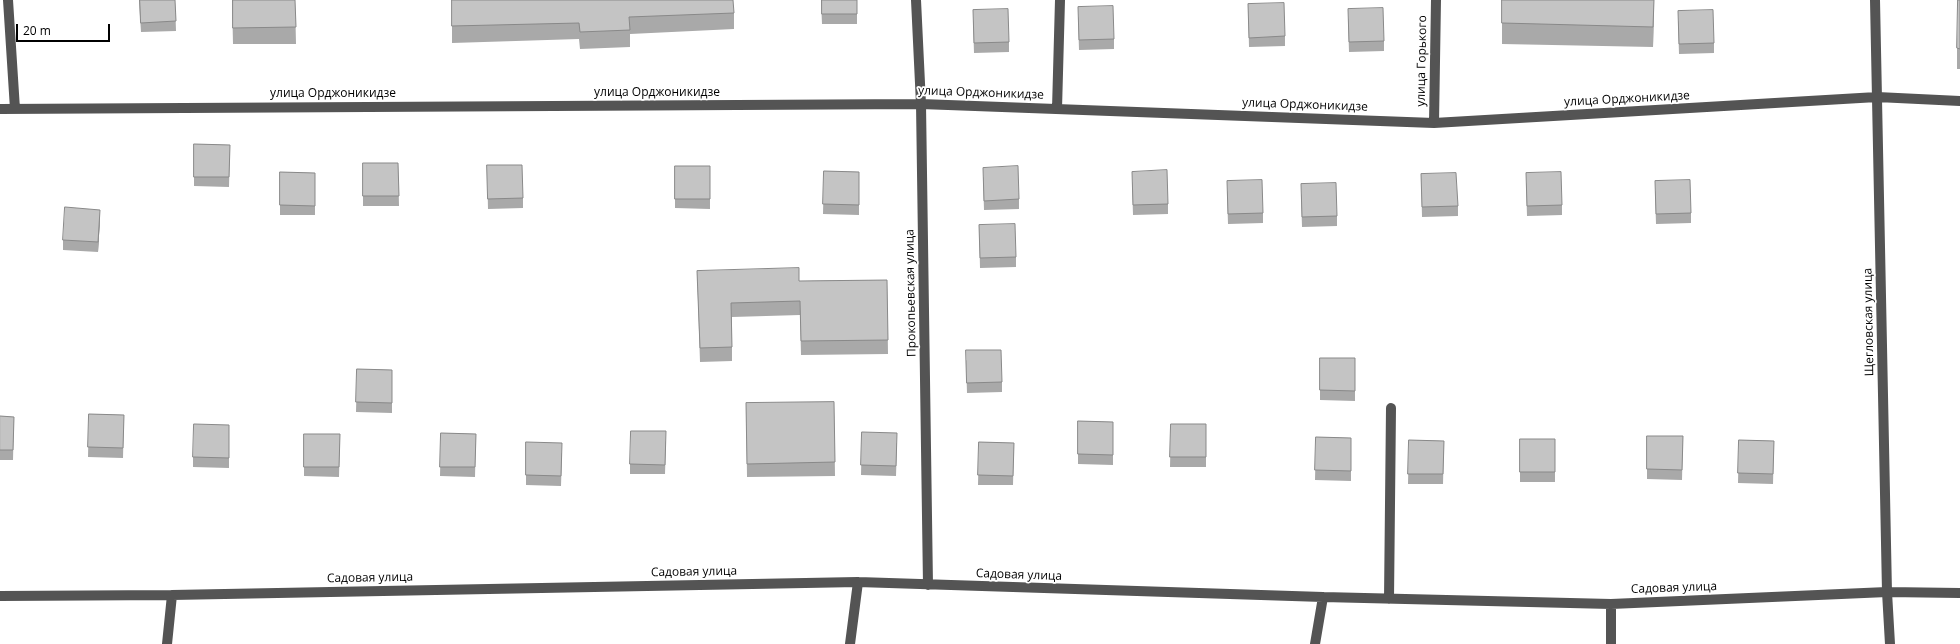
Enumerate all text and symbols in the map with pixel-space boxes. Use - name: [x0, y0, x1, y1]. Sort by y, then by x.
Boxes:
- street label: улица Горького: [1414, 15, 1430, 107]
- scale bar: [18, 16, 112, 42]
- text: 20 m: [23, 22, 51, 39]
- street label: улица Орджоникидзе: [918, 84, 1044, 102]
- street label: улица Орджоникидзе: [594, 86, 720, 100]
- street label: улица Орджоникидзе: [270, 87, 396, 101]
- street label: улица Орджоникидзе: [1564, 89, 1690, 109]
- street label: улица Орджоникидзе: [1242, 96, 1368, 114]
- street label: Прокопьевская улица: [903, 229, 919, 357]
- street label: Щегловская улица: [1861, 268, 1877, 376]
- street label: Садовая улица: [651, 564, 737, 580]
- street label: Садовая улица: [976, 566, 1062, 584]
- street label: Садовая улица: [327, 570, 413, 586]
- street label: Садовая улица: [1631, 579, 1717, 597]

